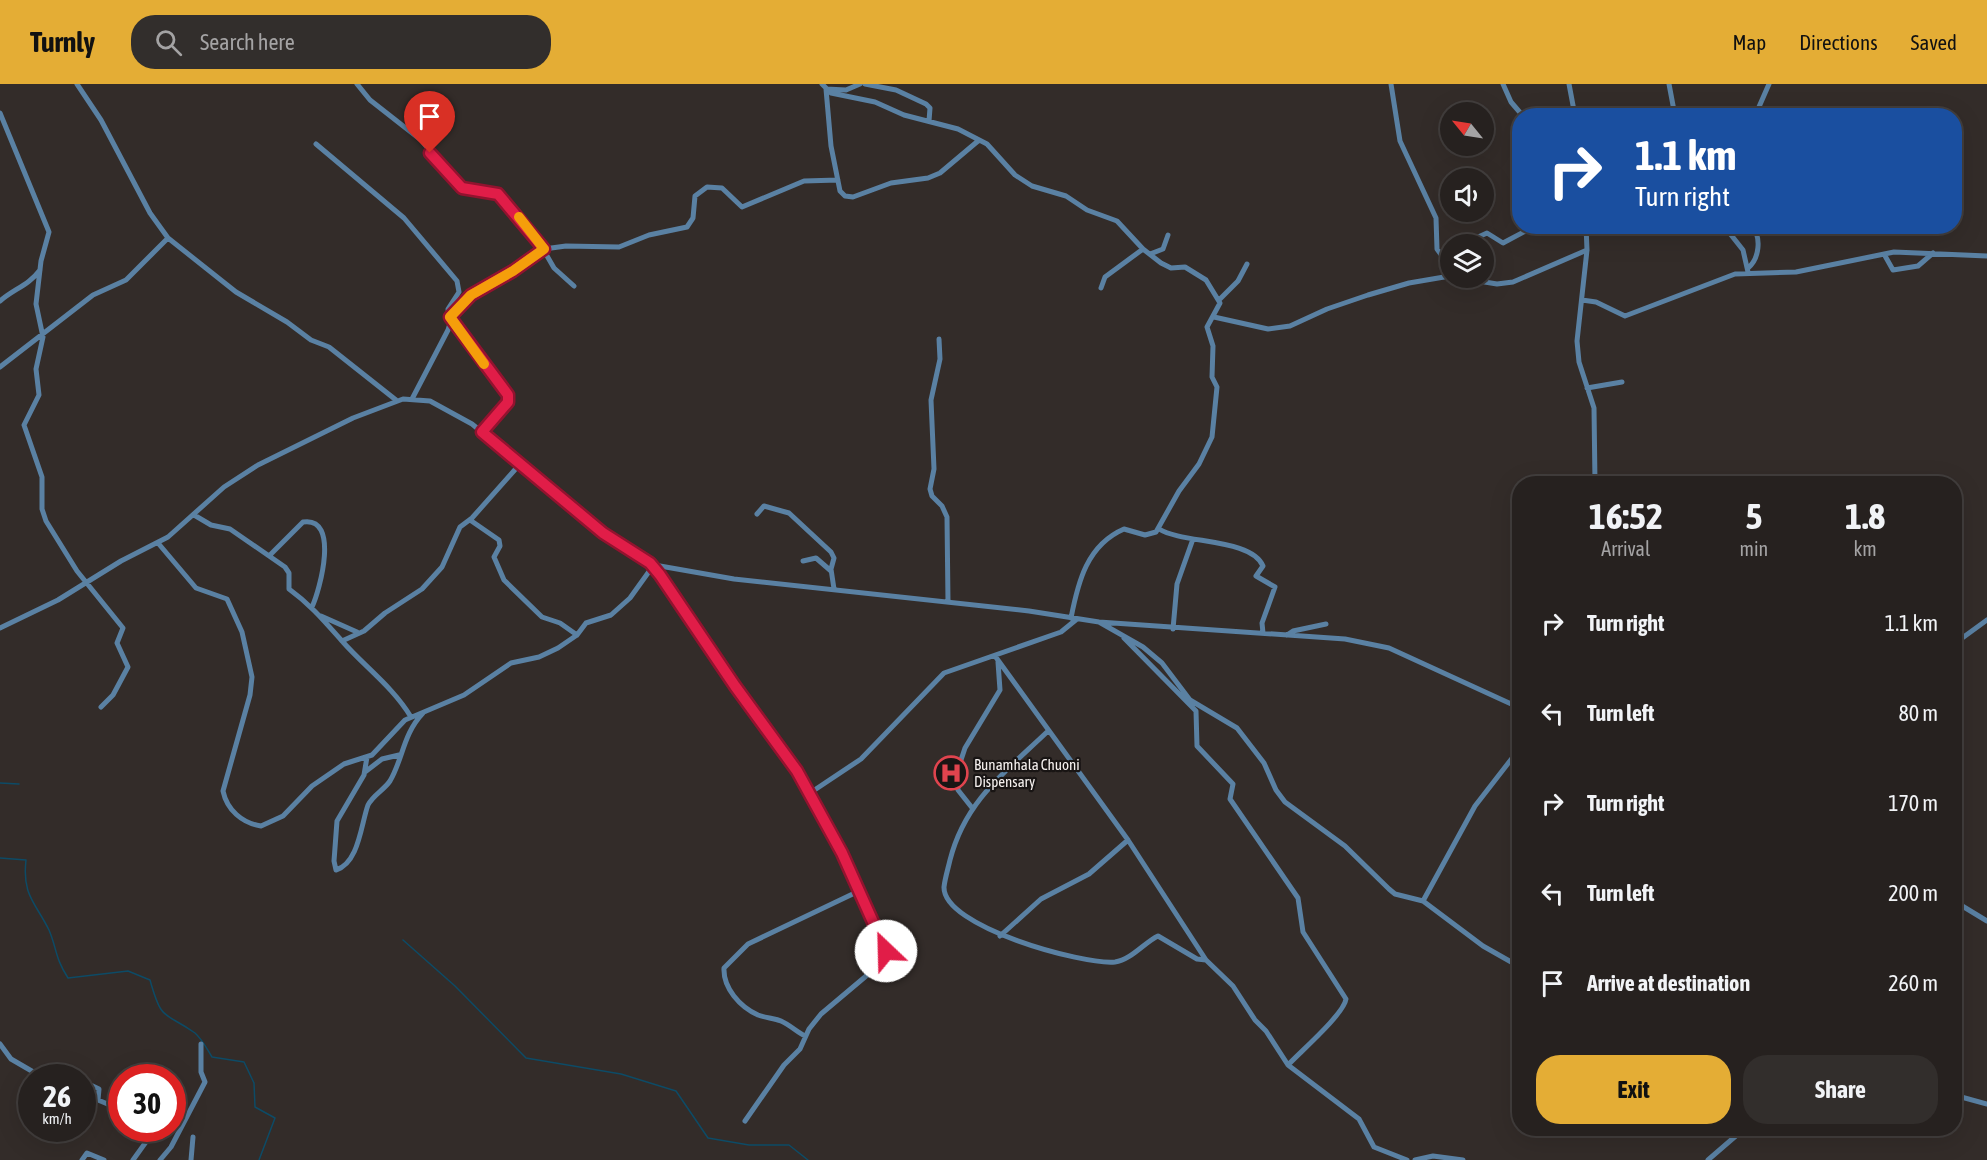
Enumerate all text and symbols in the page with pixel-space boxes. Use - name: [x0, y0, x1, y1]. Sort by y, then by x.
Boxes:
- search box: [131, 15, 551, 69]
- text: Turnly: [30, 26, 95, 58]
- icon: search: [152, 26, 185, 59]
- text: Search here: [200, 29, 295, 55]
- text: Map: [1732, 30, 1766, 54]
- text: Directions: [1799, 30, 1878, 54]
- text: Saved: [1911, 30, 1957, 54]
- pin: [404, 91, 455, 153]
- icon: arrive: [413, 100, 446, 133]
- north arrow: [1440, 102, 1494, 156]
- map controls: [1440, 102, 1494, 288]
- text: 1.1 km: [1635, 131, 1736, 179]
- icon: right: [1536, 132, 1614, 210]
- button: sound: [1440, 168, 1494, 222]
- text: Turn right: [1635, 181, 1730, 212]
- button: layers: [1440, 234, 1494, 288]
- text: 16:52: [1589, 495, 1663, 537]
- text: 5: [1745, 495, 1762, 537]
- text: 1.8: [1845, 495, 1885, 537]
- text: Arrival: [1601, 537, 1650, 560]
- text: min: [1740, 537, 1768, 560]
- text: km: [1854, 537, 1877, 560]
- icon: right: [1536, 607, 1569, 640]
- text: Turn right: [1587, 610, 1664, 636]
- text: 1.1 km: [1885, 610, 1938, 636]
- icon: left: [1536, 697, 1569, 730]
- text: Turn left: [1587, 700, 1654, 726]
- text: 80 m: [1898, 700, 1938, 726]
- hospital icon: Bunamhala Chuoni Dispensary: [933, 755, 969, 791]
- place label: Bunamhala Chuoni Dispensary: [974, 756, 1080, 790]
- icon: right: [1536, 787, 1569, 820]
- text: Turn right: [1587, 790, 1664, 816]
- text: 170 m: [1888, 790, 1938, 816]
- icon: left: [1536, 877, 1569, 910]
- text: Turn left: [1587, 880, 1654, 906]
- text: 200 m: [1888, 880, 1938, 906]
- position arrow: [854, 919, 918, 983]
- icon: arrive: [1536, 967, 1569, 1000]
- text: Arrive at destination: [1587, 970, 1750, 996]
- text: 260 m: [1888, 970, 1938, 996]
- button: Exit: [1536, 1055, 1731, 1124]
- button: Share: [1743, 1055, 1938, 1124]
- speed limit sign: 30: [108, 1064, 186, 1142]
- text: 26: [43, 1079, 71, 1113]
- text: km/h: [42, 1110, 72, 1127]

